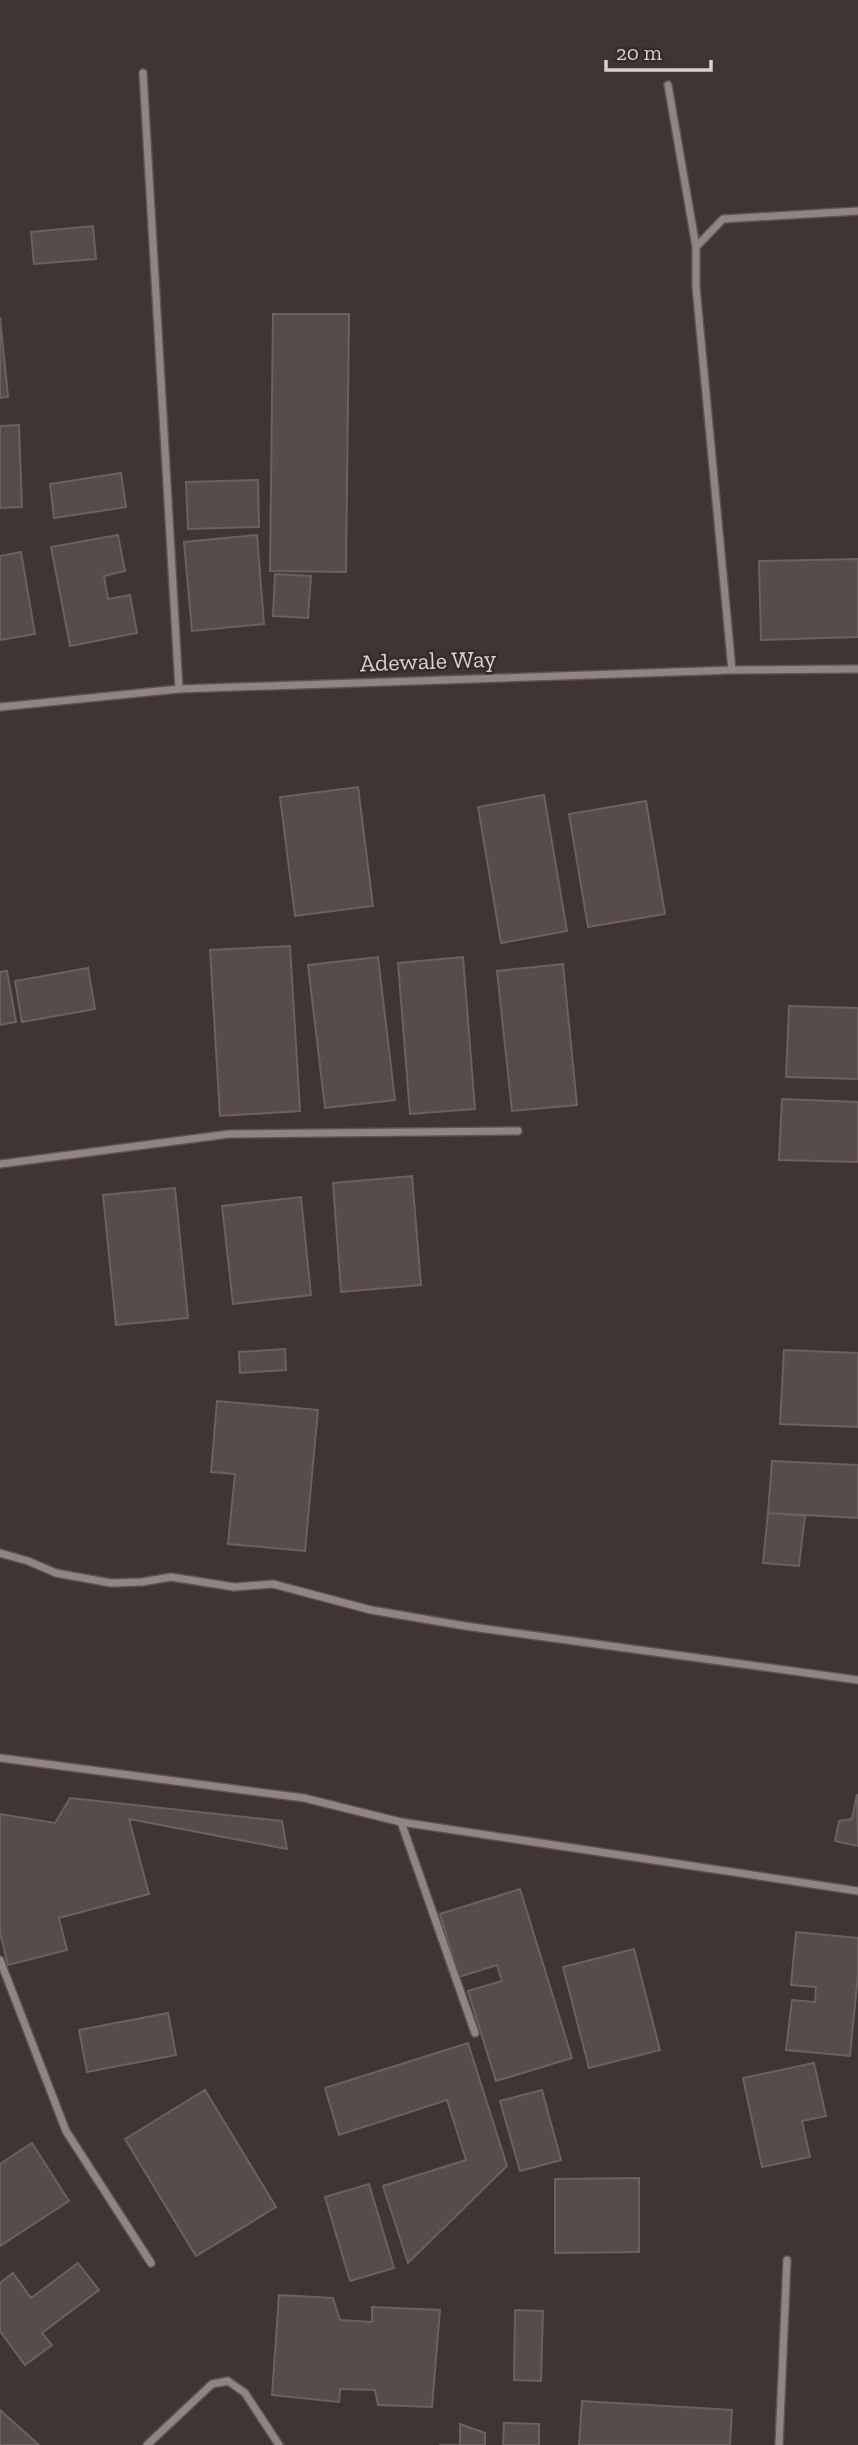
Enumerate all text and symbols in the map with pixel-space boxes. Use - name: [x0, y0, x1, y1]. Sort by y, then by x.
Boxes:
- scale bar: [606, 28, 711, 72]
- text: 20 m: [616, 40, 662, 65]
- street label: Adewale Way: [359, 644, 497, 677]

